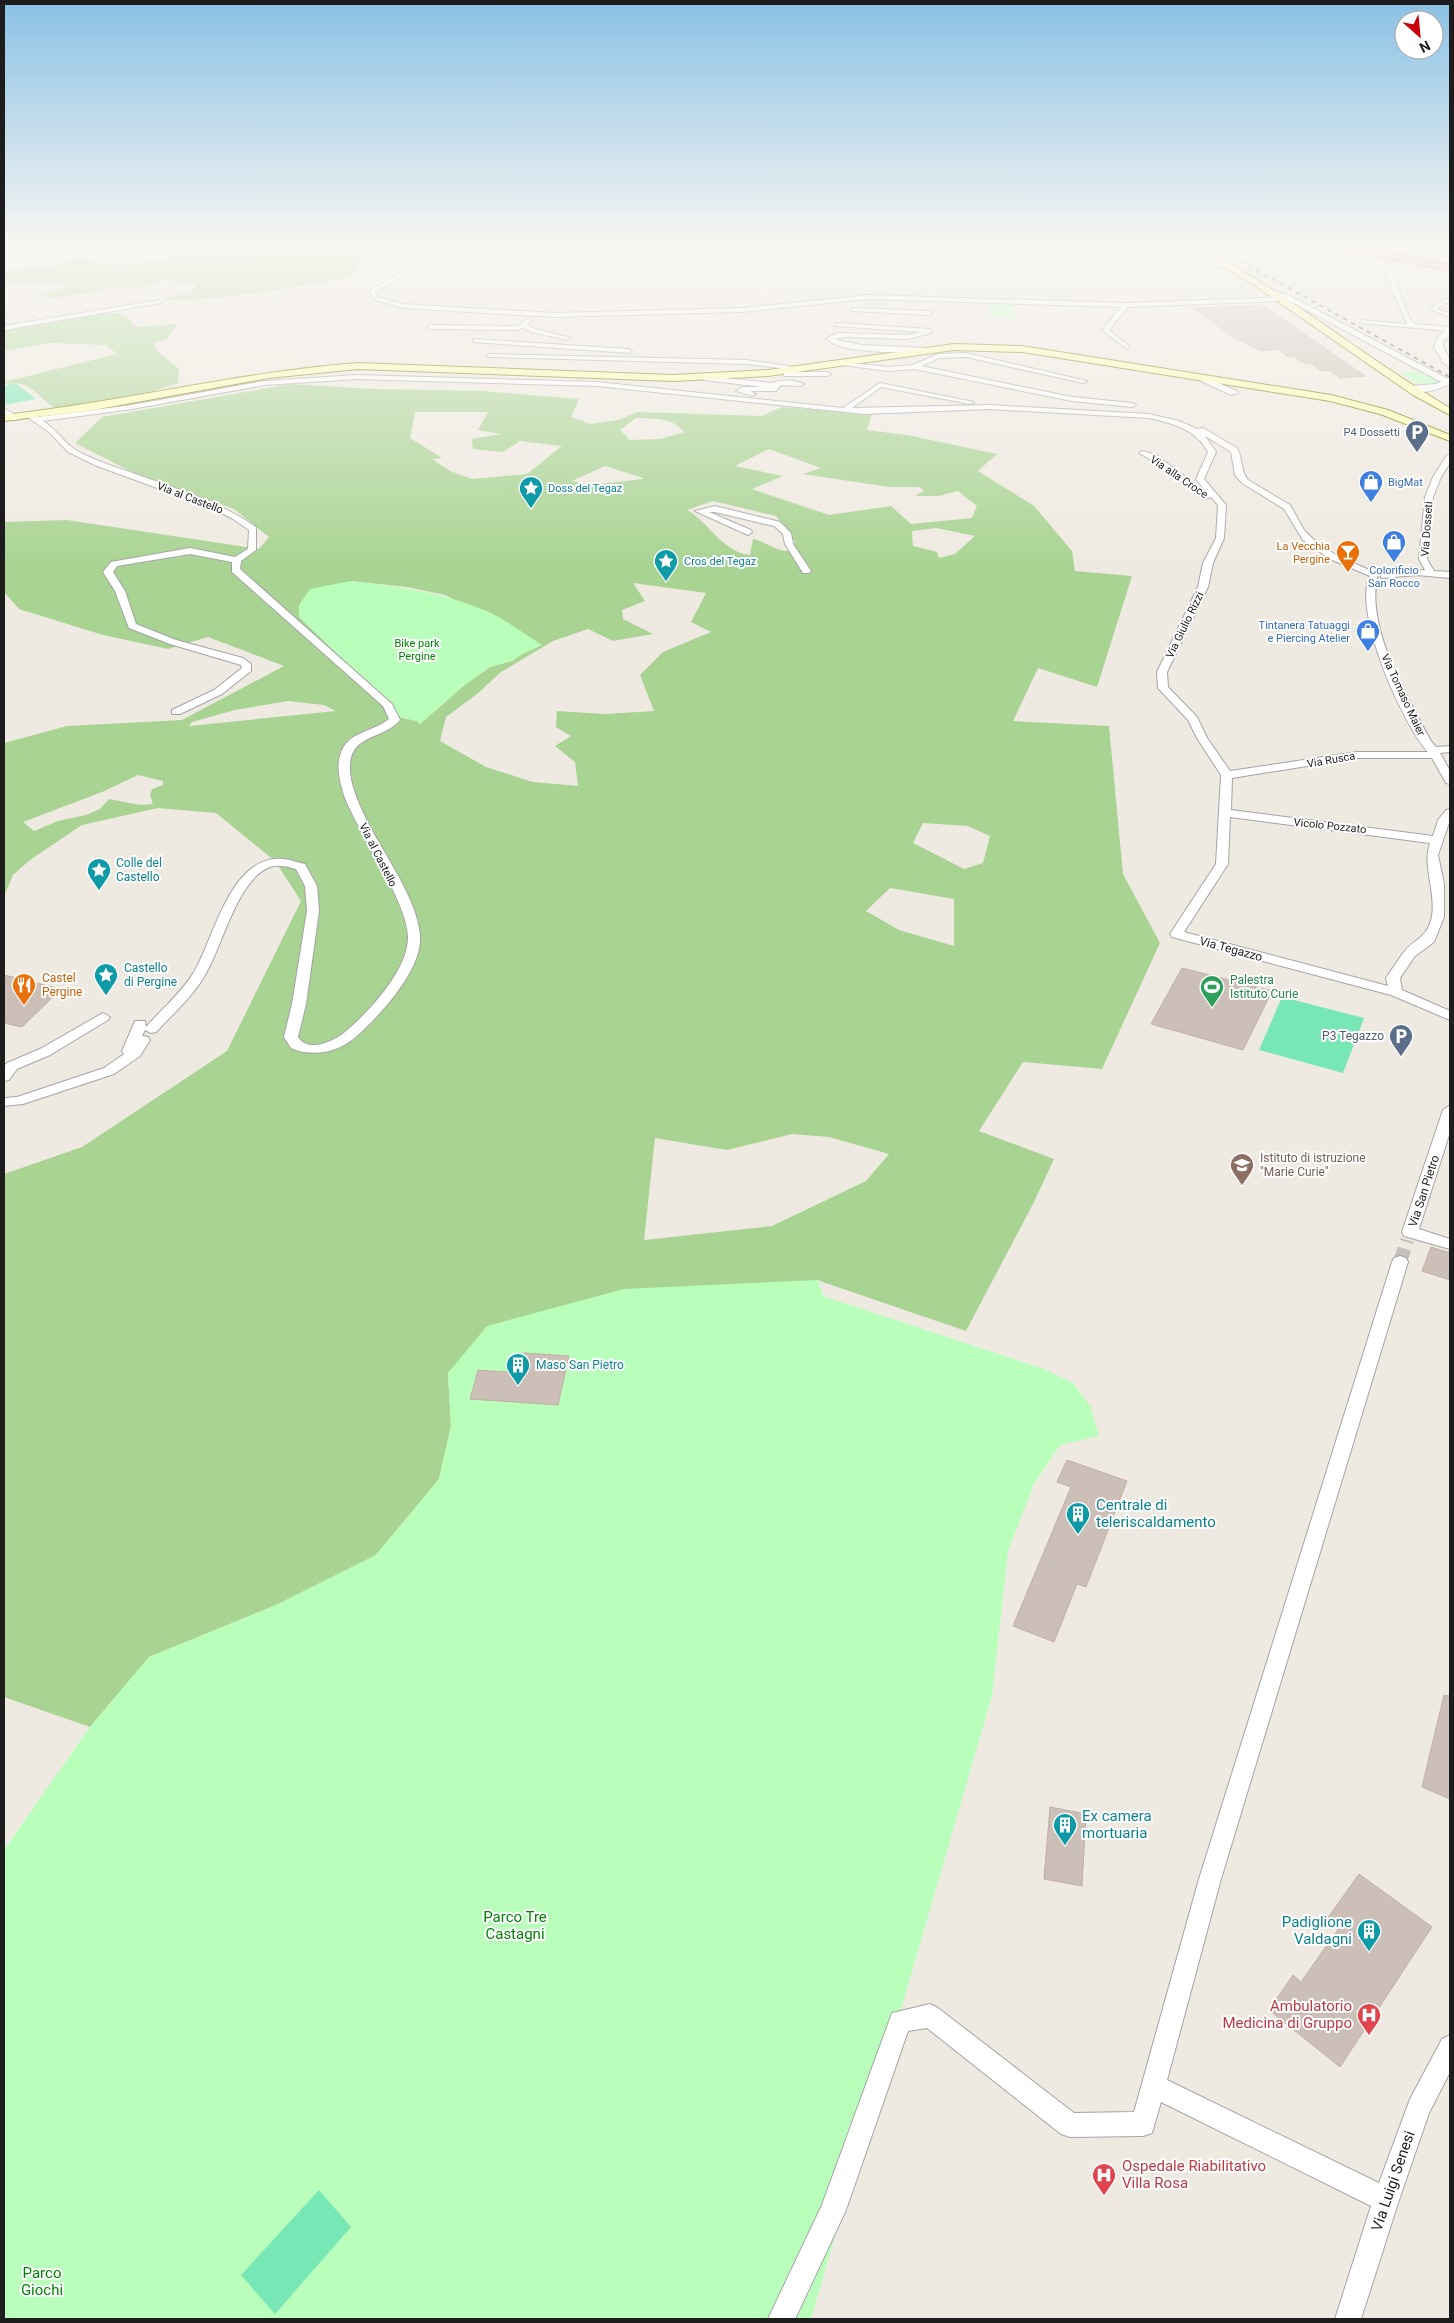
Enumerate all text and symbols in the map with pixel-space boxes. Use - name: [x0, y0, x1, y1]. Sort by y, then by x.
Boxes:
- north arrow: [1394, 10, 1444, 60]
- text: N: [1417, 37, 1433, 56]
- parking icon: P4 Dossetti: [1404, 419, 1430, 453]
- place label: P4 Dossetti: [1344, 426, 1400, 439]
- street label: Via alla Croce: [1148, 453, 1211, 501]
- shop icon: BigMat: [1358, 469, 1384, 503]
- place icon: Doss del Tegaz: [518, 475, 544, 509]
- place label: BigMat: [1388, 476, 1423, 489]
- street label: Via al Castello: [155, 479, 225, 517]
- place label: Doss del Tegaz: [548, 482, 623, 495]
- street label: Via Dosseti: [1419, 501, 1435, 557]
- shop icon: Colorificio San Rocco: [1381, 529, 1407, 563]
- bar icon: La Vecchia Pergine: [1335, 539, 1361, 573]
- place label: La Vecchia Pergine: [1277, 540, 1330, 566]
- place icon: Cros del Tegaz: [653, 548, 679, 582]
- place label: Cros del Tegaz: [684, 555, 757, 568]
- place label: Colorificio San Rocco: [1368, 564, 1420, 590]
- street label: Via Giulio Rizzi: [1163, 590, 1207, 660]
- shop icon: Tintanera Tatuaggi e Piercing Atelier: [1355, 618, 1381, 652]
- place label: Tintanera Tatuaggi e Piercing Atelier: [1259, 619, 1350, 645]
- park label: Bike park Pergine: [394, 637, 440, 663]
- street label: Via Tomaso Maier: [1378, 652, 1428, 738]
- street label: Via Rusca: [1306, 749, 1356, 771]
- street label: Vicolo Pozzato: [1293, 816, 1367, 836]
- street label: Via al Castello: [356, 821, 400, 889]
- place label: Colle del Castello: [116, 856, 162, 884]
- place icon: Colle del Castello: [86, 857, 112, 891]
- street label: Via Tegazzo: [1198, 934, 1264, 964]
- place label: Castello di Pergine: [124, 961, 177, 989]
- place icon: Castello di Pergine: [93, 962, 119, 996]
- place label: Castel Pergine: [42, 971, 82, 999]
- restaurant icon: Castel Pergine: [11, 972, 37, 1006]
- place label: Palestra Istituto Curie: [1230, 973, 1298, 1001]
- sports icon: Palestra Istituto Curie: [1199, 974, 1225, 1008]
- parking icon: P3 Tegazzo: [1388, 1023, 1414, 1057]
- place label: P3 Tegazzo: [1322, 1029, 1384, 1043]
- place label: Istituto di istruzione "Marie Curie": [1260, 1151, 1366, 1179]
- school or university icon: Istituto di istruzione "Marie Curie": [1229, 1152, 1255, 1186]
- street label: Via San Pietro: [1406, 1153, 1442, 1229]
- building icon: Maso San Pietro: [505, 1352, 531, 1386]
- place label: Maso San Pietro: [536, 1358, 624, 1372]
- place label: Centrale di teleriscaldamento: [1096, 1496, 1216, 1531]
- building icon: Centrale di teleriscaldamento: [1065, 1501, 1091, 1535]
- place label: Ex camera mortuaria: [1082, 1807, 1152, 1842]
- building icon: Ex camera mortuaria: [1052, 1812, 1078, 1846]
- park label: Parco Tre Castagni: [483, 1908, 547, 1943]
- place label: Padiglione Valdagni: [1282, 1913, 1352, 1948]
- building icon: Padiglione Valdagni: [1356, 1918, 1382, 1952]
- place label: Ambulatorio Medicina di Gruppo: [1222, 1997, 1352, 2032]
- hospital icon: Ambulatorio Medicina di Gruppo: [1356, 2002, 1382, 2036]
- street label: Via Luigi Senesi: [1367, 2128, 1419, 2234]
- place label: Ospedale Riabilitativo Villa Rosa: [1122, 2157, 1266, 2192]
- hospital icon: Ospedale Riabilitativo Villa Rosa: [1091, 2162, 1117, 2196]
- park label: Parco Giochi: [21, 2264, 63, 2299]

